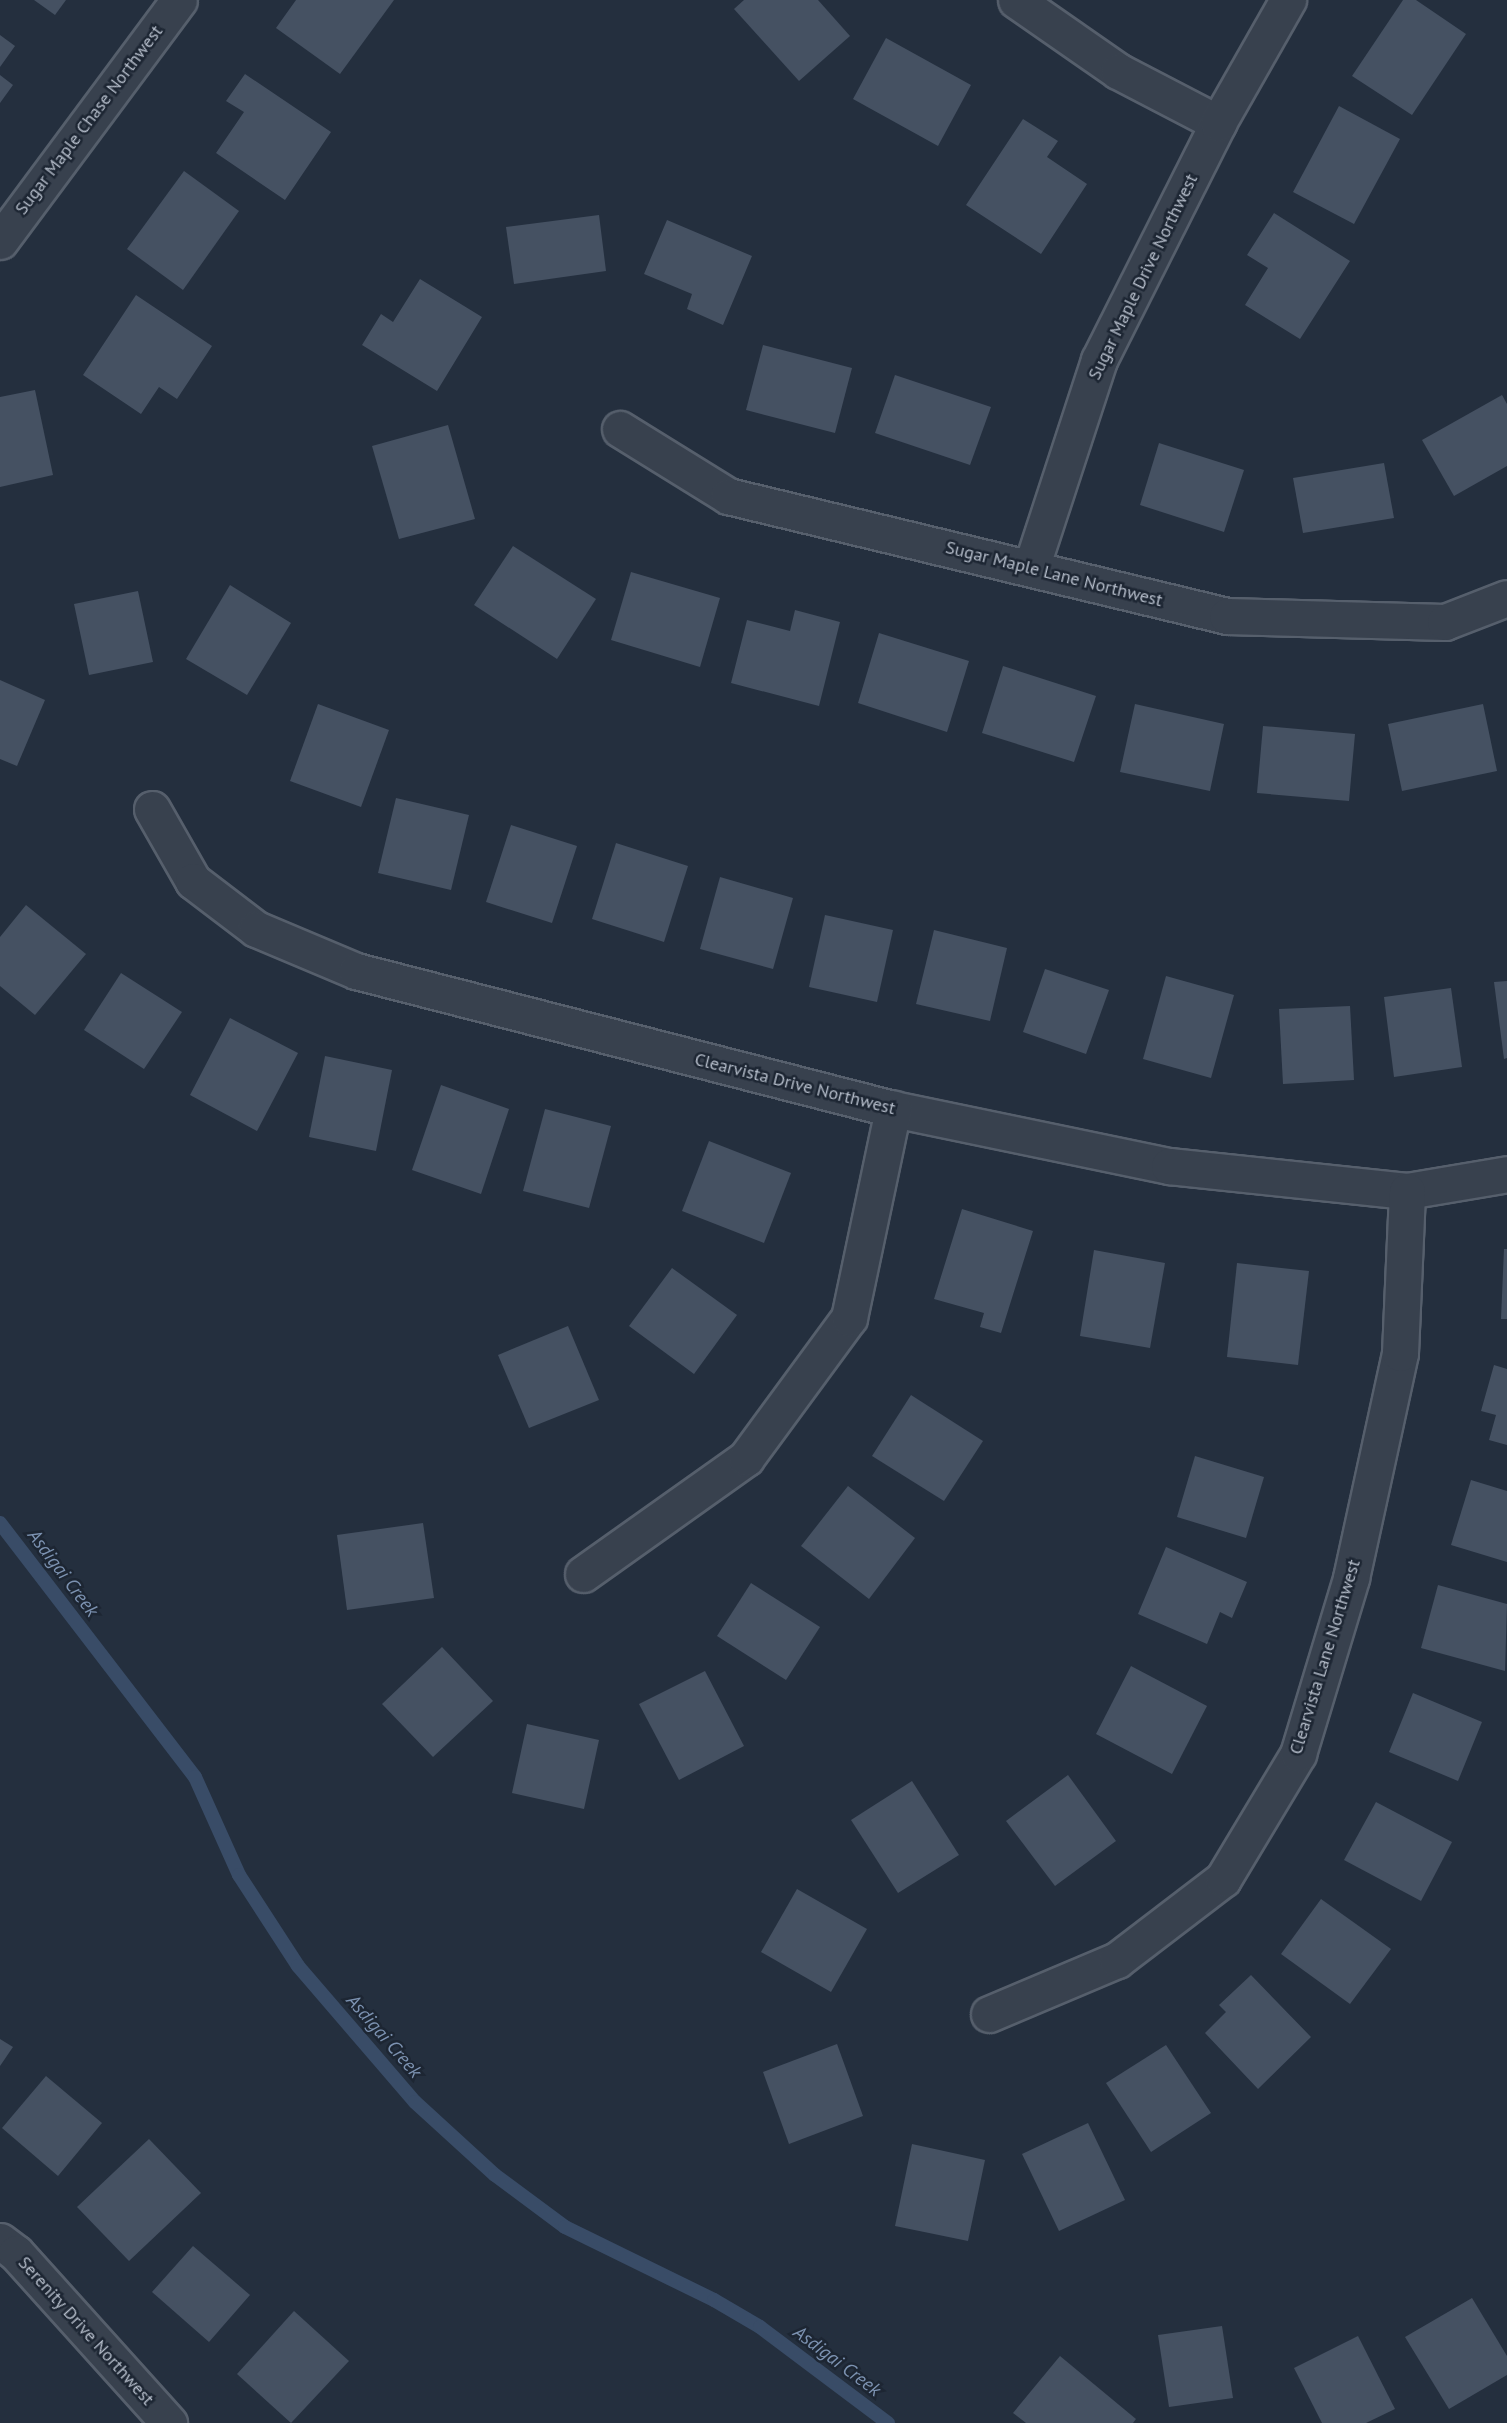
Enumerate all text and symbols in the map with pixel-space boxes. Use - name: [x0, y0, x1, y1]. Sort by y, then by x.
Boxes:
- street label: Sugar Maple Chase Northwest: [11, 21, 167, 219]
- street label: Sugar Maple Drive Northwest: [1084, 171, 1202, 383]
- street label: Sugar Maple Lane Northwest: [943, 537, 1165, 611]
- street label: Clearvista Drive Northwest: [692, 1049, 898, 1119]
- water label: Asdigai Creek: [23, 1525, 103, 1621]
- street label: Clearvista Lane Northwest: [1285, 1557, 1365, 1757]
- water label: Asdigai Creek: [341, 1989, 427, 2083]
- street label: Serenity Drive Northwest: [13, 2252, 159, 2410]
- water label: Asdigai Creek: [789, 2321, 885, 2401]

